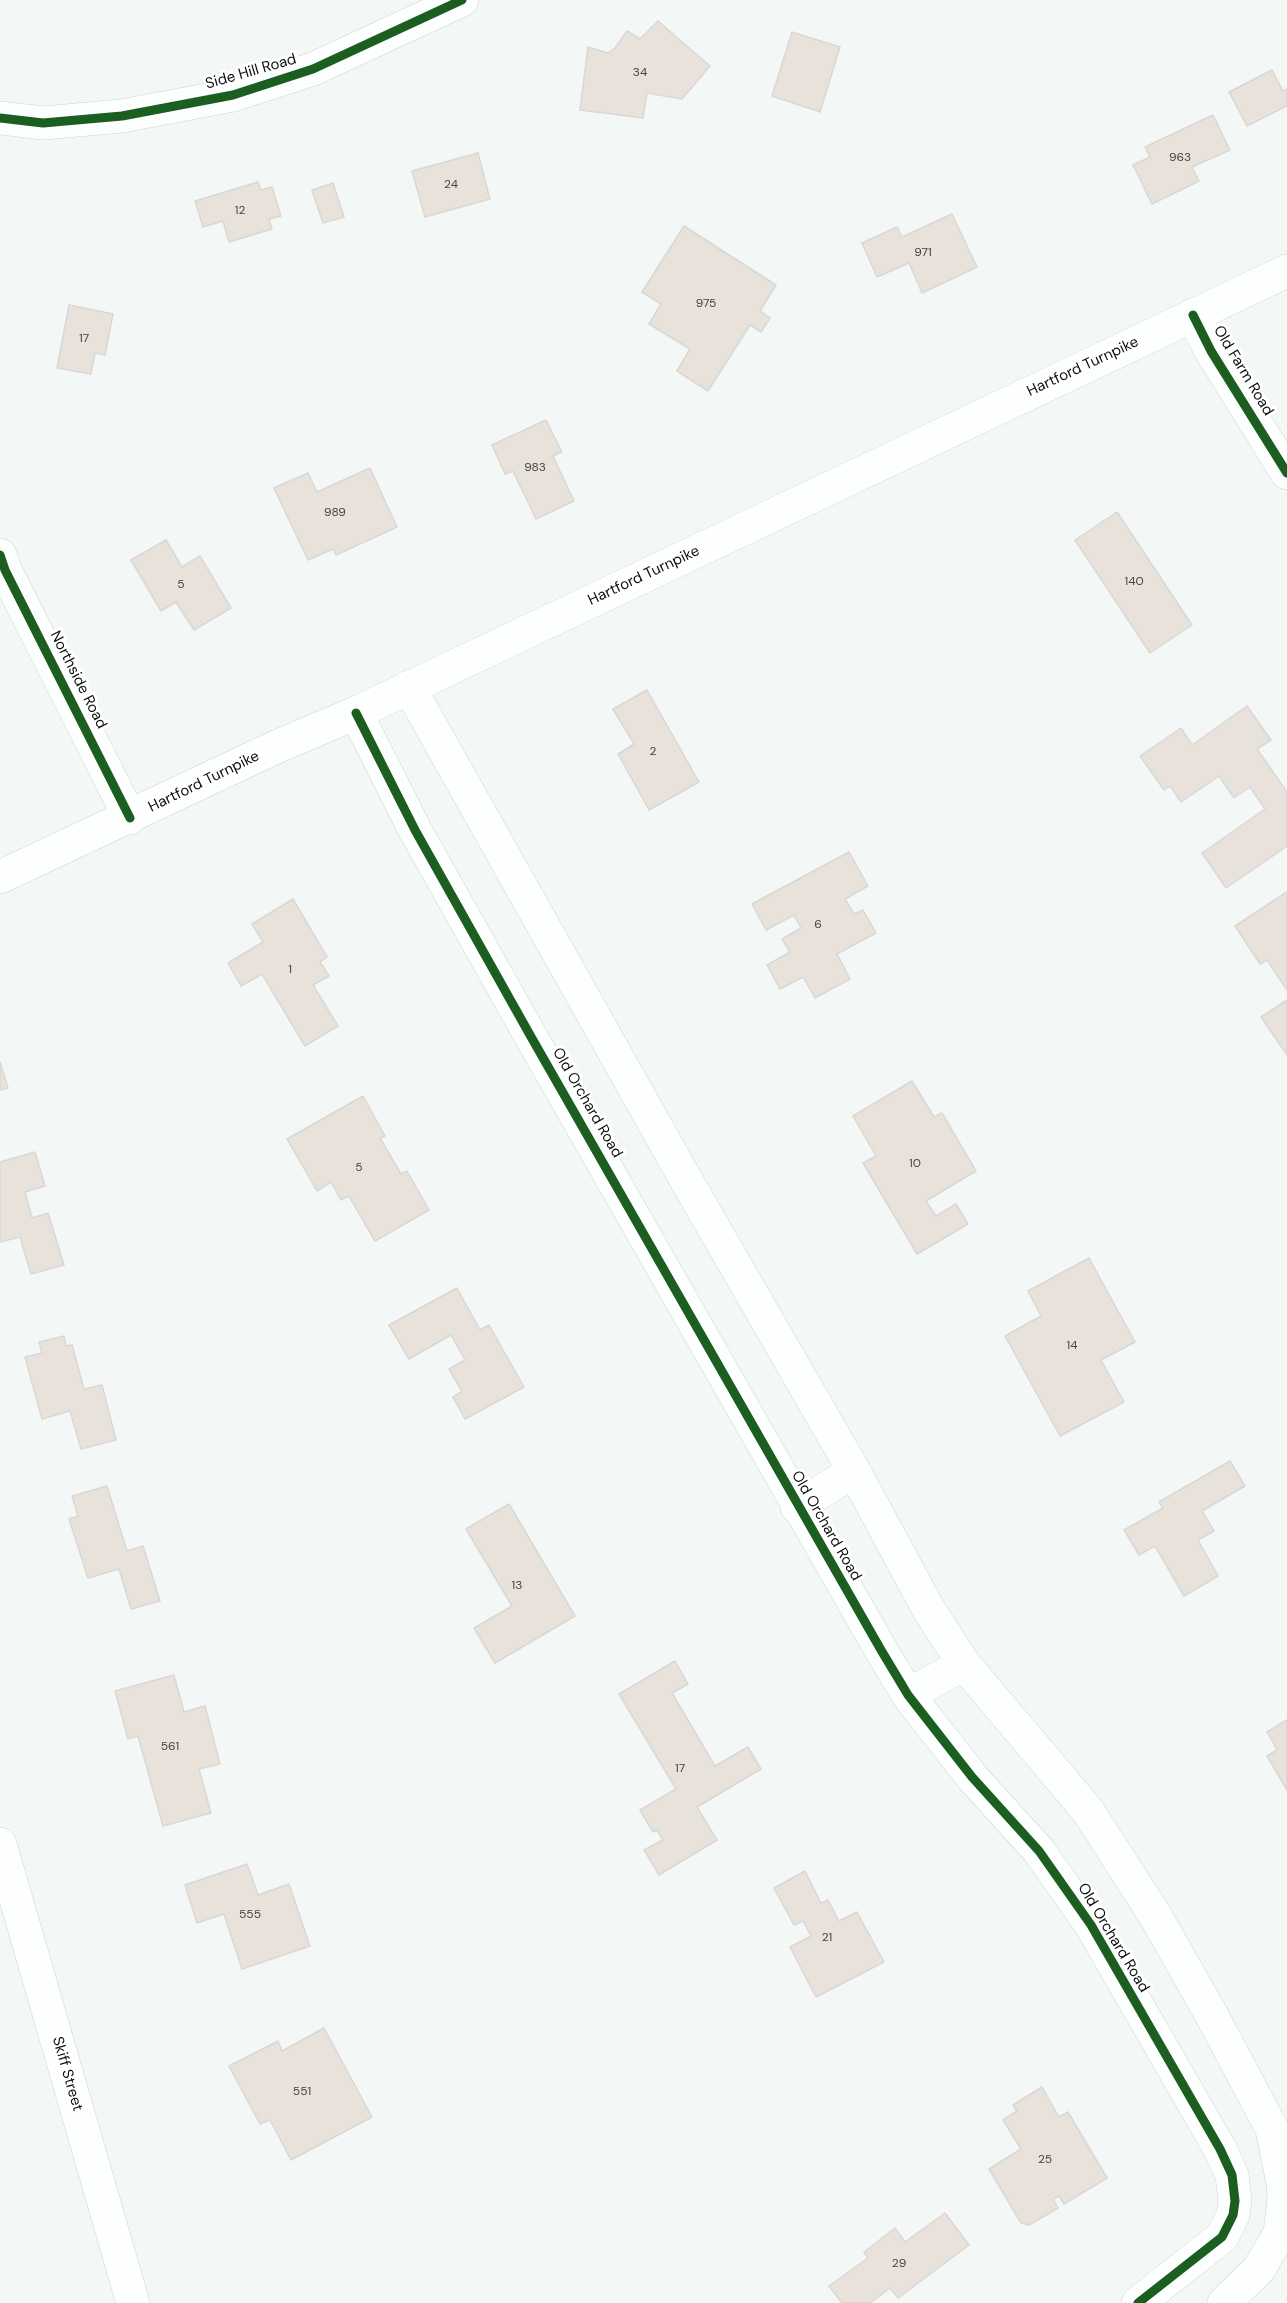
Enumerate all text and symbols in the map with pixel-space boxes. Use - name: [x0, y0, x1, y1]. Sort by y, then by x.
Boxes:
- street label: Side Hill Road: [204, 50, 298, 94]
- house number: 34: [633, 66, 647, 80]
- house number: 963: [1169, 151, 1191, 165]
- house number: 24: [444, 178, 458, 192]
- house number: 12: [235, 204, 245, 218]
- house number: 971: [914, 246, 932, 260]
- house number: 975: [696, 297, 716, 311]
- street label: Old Farm Road: [1209, 323, 1277, 419]
- house number: 17: [79, 332, 89, 346]
- street label: Hartford Turnpike: [1024, 333, 1142, 401]
- house number: 983: [524, 461, 546, 475]
- house number: 989: [324, 506, 346, 520]
- street label: Hartford Turnpike: [585, 542, 703, 610]
- house number: 140: [1124, 575, 1144, 589]
- house number: 5: [177, 578, 185, 592]
- street label: Northside Road: [46, 628, 110, 732]
- house number: 2: [650, 745, 656, 759]
- street label: Hartford Turnpike: [146, 747, 262, 817]
- house number: 6: [814, 918, 822, 932]
- house number: 1: [288, 963, 292, 977]
- street label: Old Orchard Road: [548, 1045, 626, 1161]
- house number: 10: [909, 1157, 921, 1171]
- house number: 5: [355, 1161, 363, 1175]
- house number: 14: [1066, 1339, 1078, 1353]
- street label: Old Orchard Road: [787, 1468, 865, 1584]
- house number: 13: [512, 1579, 522, 1593]
- house number: 561: [161, 1740, 179, 1754]
- house number: 17: [675, 1762, 685, 1776]
- street label: Old Orchard Road: [1073, 1880, 1153, 1996]
- house number: 555: [239, 1908, 261, 1922]
- house number: 21: [822, 1931, 832, 1945]
- street label: Skiff Street: [48, 2035, 86, 2113]
- house number: 551: [293, 2085, 311, 2099]
- house number: 25: [1038, 2153, 1052, 2167]
- house number: 29: [892, 2257, 906, 2271]

